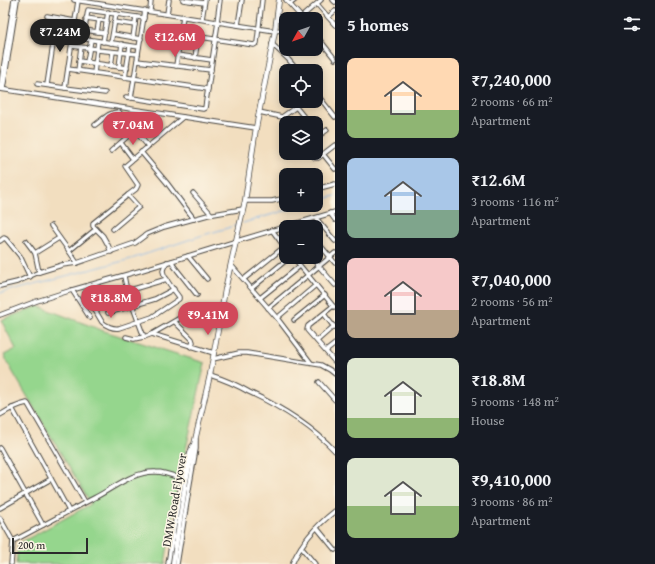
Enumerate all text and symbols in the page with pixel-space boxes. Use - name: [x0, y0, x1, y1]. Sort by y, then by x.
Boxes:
- north arrow: [279, 12, 323, 56]
- map controls: [279, 12, 323, 264]
- text: 5 homes: [347, 12, 409, 37]
- icon: filters: [621, 13, 643, 35]
- pin: ₹7.24M: [27, 19, 93, 53]
- text: ₹7.24M: [39, 22, 81, 41]
- pin: ₹12.6M: [142, 24, 208, 58]
- text: ₹12.6M: [154, 27, 196, 46]
- button: locate: [279, 64, 323, 108]
- text: ₹7,240,000: [471, 67, 551, 92]
- icon: home: [379, 74, 427, 122]
- text: 2 rooms · 66 m²: [471, 92, 553, 111]
- text: Apartment: [471, 111, 531, 130]
- pin: ₹7.04M: [100, 112, 166, 146]
- text: ₹7.04M: [112, 115, 154, 134]
- button: layers: [279, 116, 323, 160]
- text: ₹12.6M: [471, 167, 526, 192]
- button: +: [279, 168, 323, 212]
- icon: home: [379, 174, 427, 222]
- text: 3 rooms · 116 m²: [471, 192, 559, 211]
- text: Apartment: [471, 211, 531, 230]
- button: −: [279, 220, 323, 264]
- text: ₹7,040,000: [471, 267, 551, 292]
- icon: home: [379, 274, 427, 322]
- pin: ₹18.8M: [78, 285, 144, 319]
- text: ₹18.8M: [90, 288, 132, 307]
- text: 2 rooms · 56 m²: [471, 292, 553, 311]
- pin: ₹9.41M: [175, 302, 241, 336]
- text: ₹9.41M: [187, 305, 229, 324]
- text: Apartment: [471, 311, 531, 330]
- text: ₹18.8M: [471, 367, 526, 392]
- icon: home: [379, 374, 427, 422]
- text: 5 rooms · 148 m²: [471, 392, 559, 411]
- text: House: [471, 411, 505, 430]
- street label: DMW Road Flyover: [157, 452, 191, 548]
- text: ₹9,410,000: [471, 467, 551, 492]
- icon: home: [379, 474, 427, 522]
- text: 3 rooms · 86 m²: [471, 492, 553, 511]
- text: Apartment: [471, 511, 531, 530]
- scale bar: [12, 536, 88, 555]
- text: 200 m: [18, 537, 45, 553]

